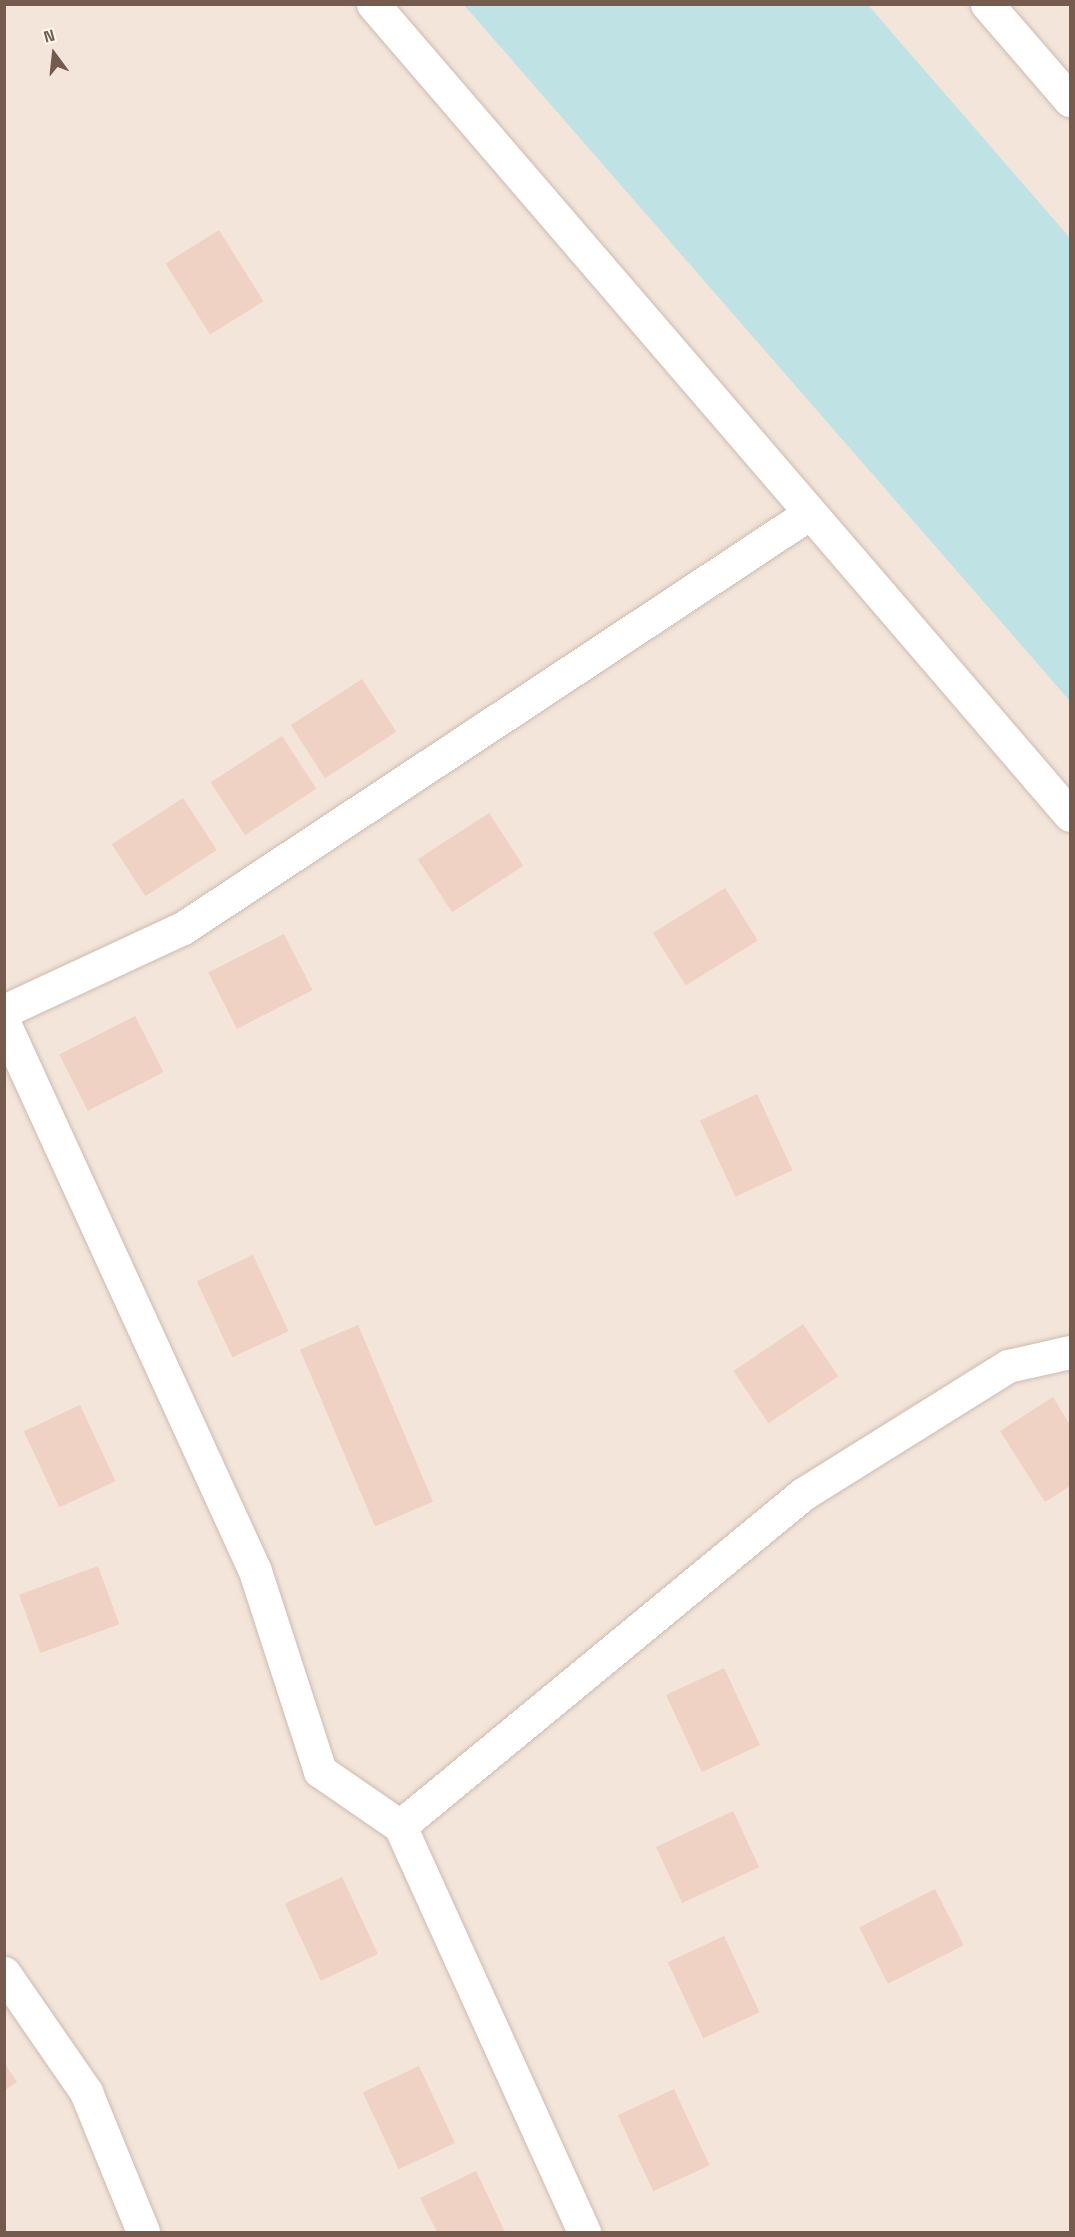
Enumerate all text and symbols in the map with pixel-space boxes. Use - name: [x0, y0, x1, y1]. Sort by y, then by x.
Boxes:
- north arrow: [24, 24, 84, 84]
- text: N: [41, 25, 57, 48]

